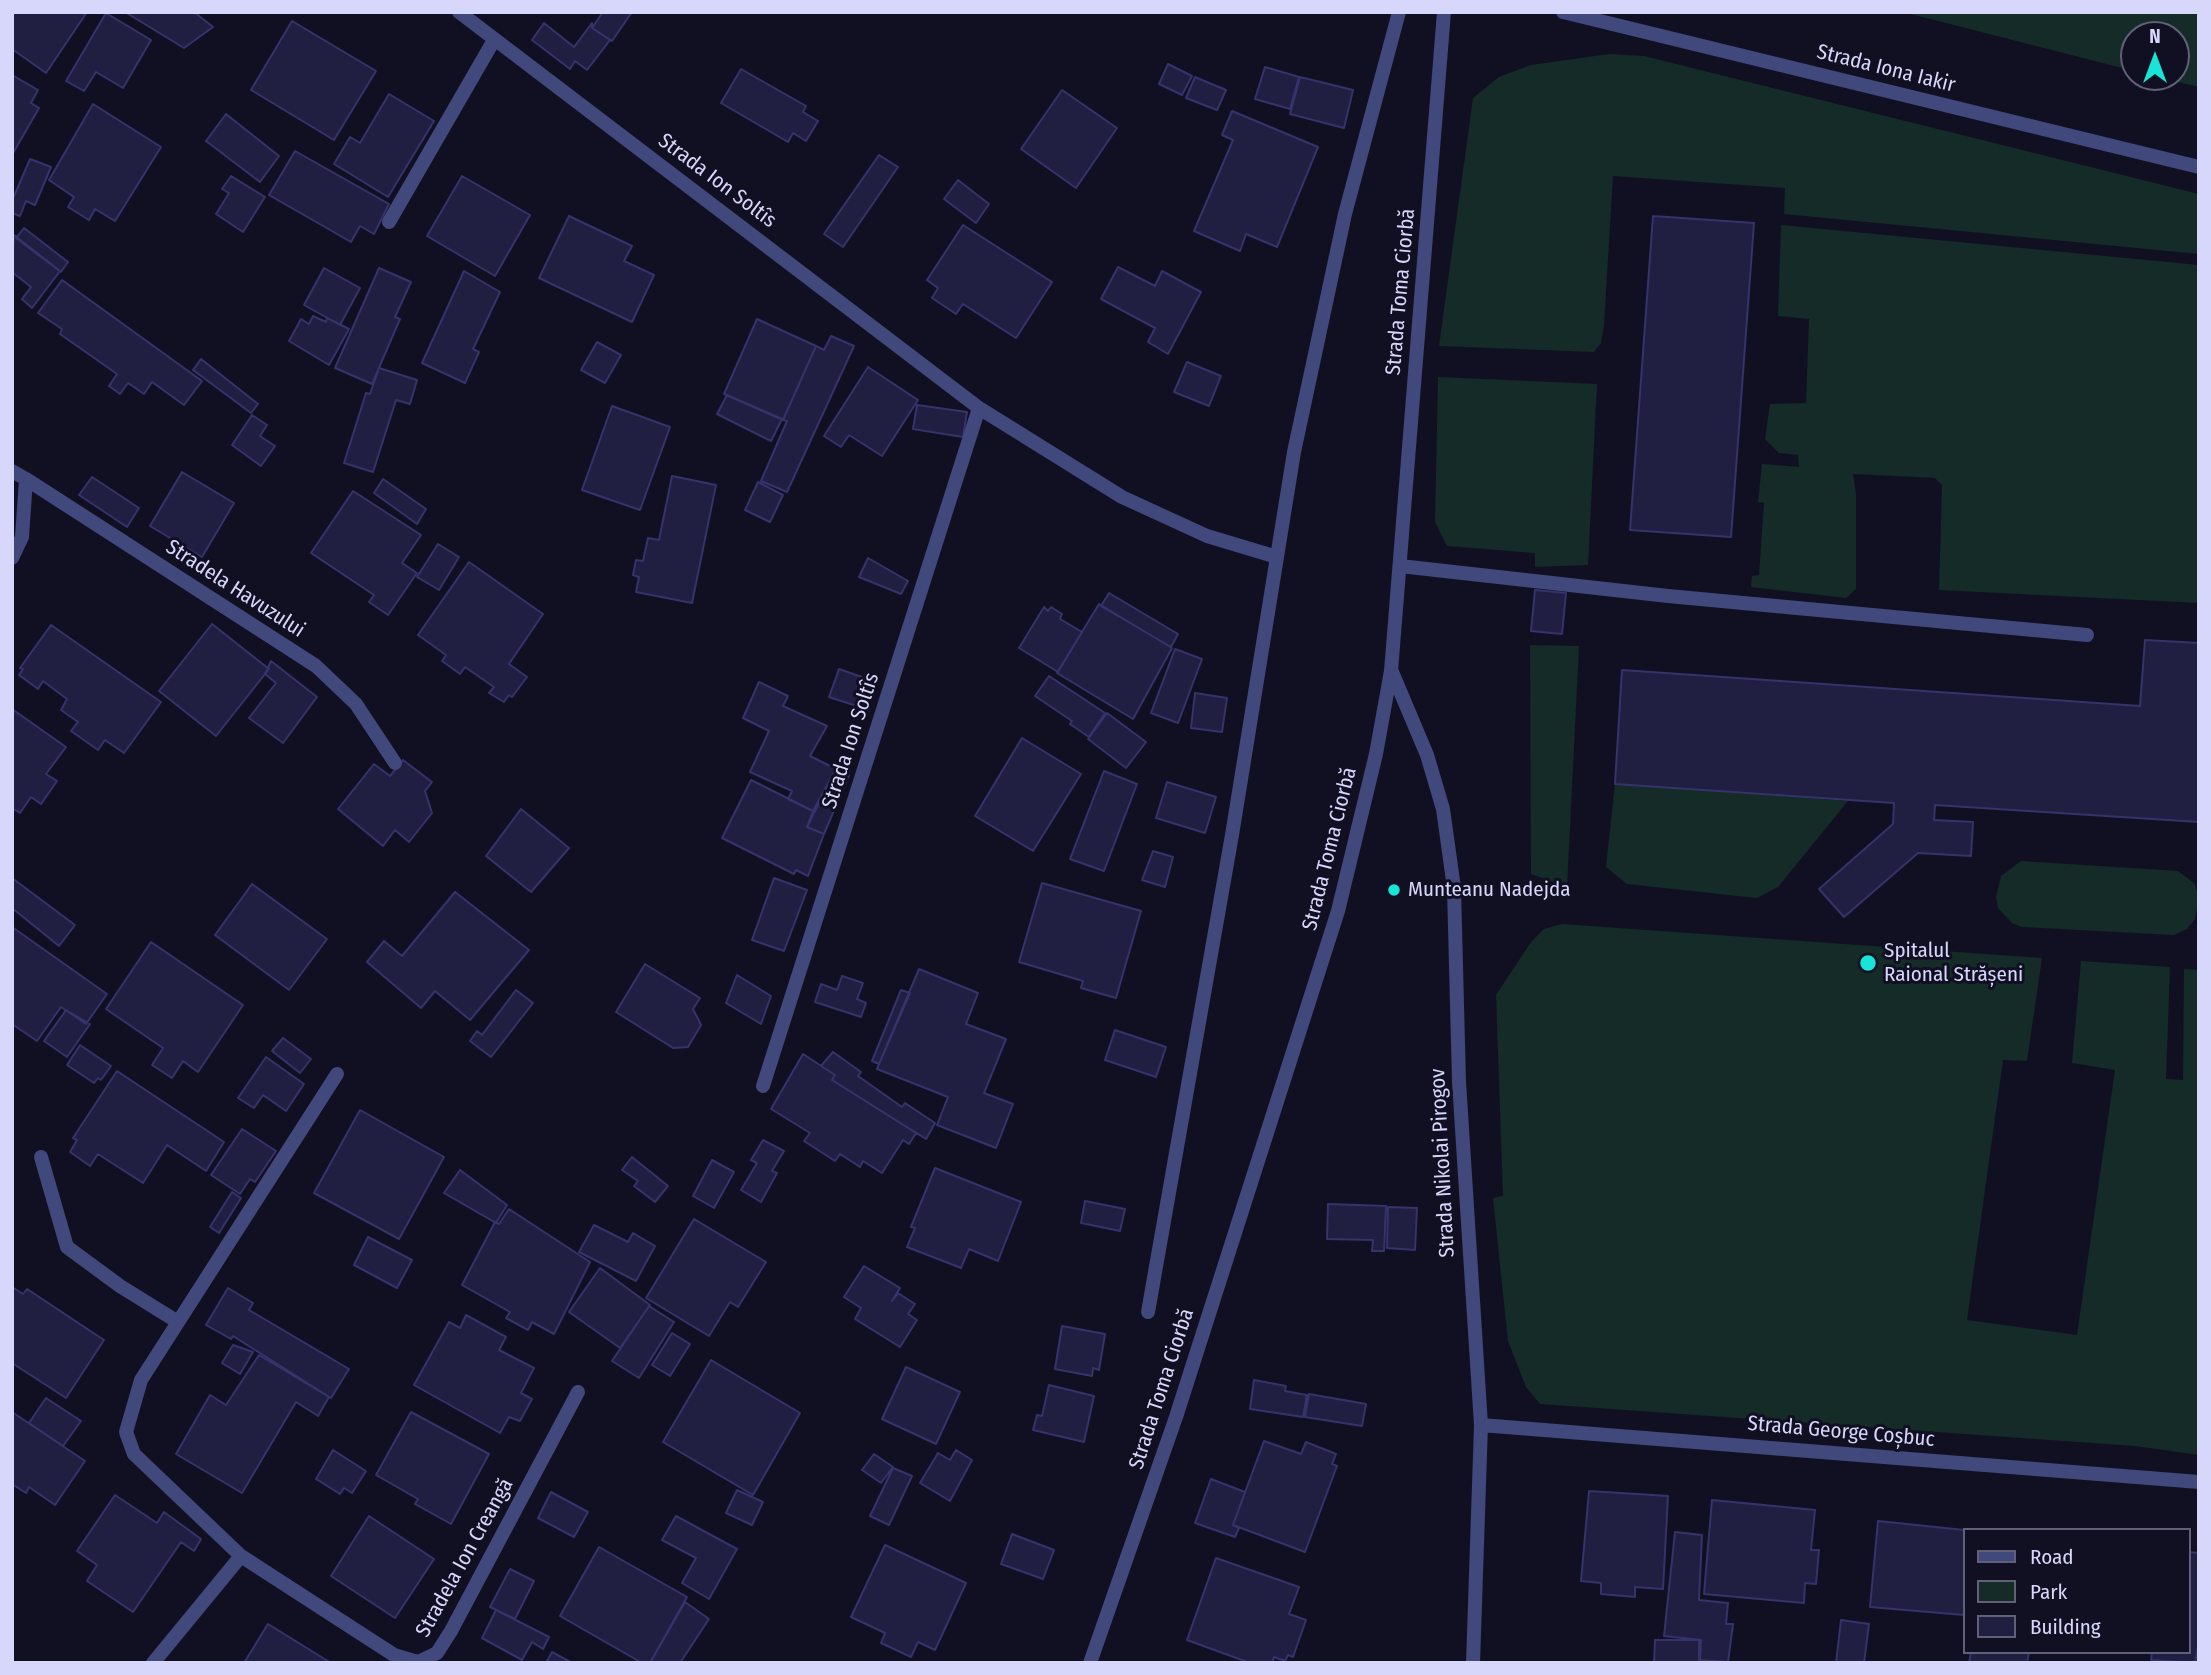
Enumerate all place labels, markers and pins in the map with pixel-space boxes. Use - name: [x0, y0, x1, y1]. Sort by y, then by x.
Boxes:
- place label: Munteanu Nadejda: [1408, 877, 1570, 903]
- marker: Munteanu Nadejda: [1386, 882, 1402, 898]
- place label: Spitalul Raional Strășeni: [1884, 938, 2023, 988]
- marker: Spitalul Raional Strășeni: [1858, 953, 1878, 973]

